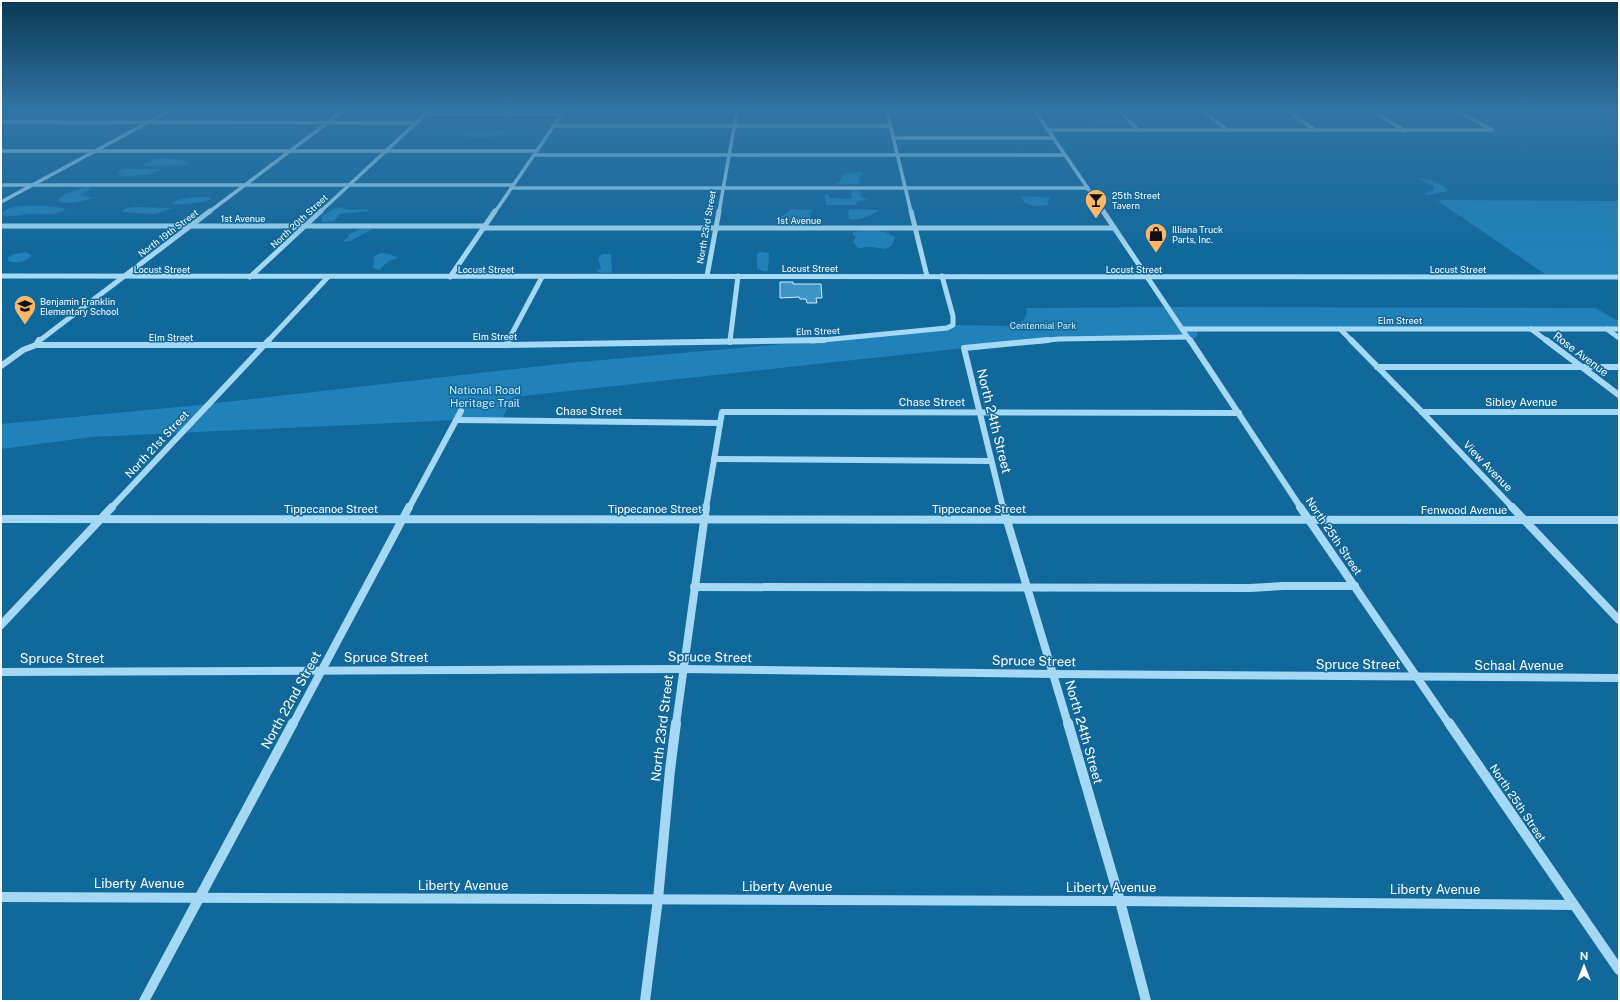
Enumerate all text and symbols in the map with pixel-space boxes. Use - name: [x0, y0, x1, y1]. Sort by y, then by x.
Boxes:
- bar icon: 25th Street Tavern: [1083, 187, 1109, 220]
- street label: North 23rd Street: [694, 189, 718, 265]
- place label: 25th Street Tavern: [1112, 190, 1161, 211]
- street label: North 20th Street: [268, 191, 330, 250]
- street label: North 19th Street: [136, 206, 201, 259]
- street label: 1st Avenue: [221, 213, 265, 224]
- street label: 1st Avenue: [777, 215, 821, 226]
- shop icon: Illiana Truck Parts, Inc.: [1143, 221, 1169, 254]
- place label: Illiana Truck Parts, Inc.: [1172, 224, 1223, 245]
- street label: Locust Street: [782, 263, 839, 274]
- street label: Locust Street: [134, 264, 191, 275]
- street label: Locust Street: [458, 264, 515, 275]
- street label: Locust Street: [1106, 264, 1163, 275]
- street label: Locust Street: [1430, 264, 1487, 275]
- school or university icon: Benjamin Franklin Elementary School: [12, 293, 38, 326]
- place label: Benjamin Franklin Elementary School: [40, 296, 119, 317]
- street label: Elm Street: [1378, 315, 1423, 326]
- park label: Centennial Park: [1010, 320, 1076, 331]
- street label: Elm Street: [796, 325, 841, 337]
- street label: Rose Avenue: [1551, 329, 1611, 379]
- street label: Elm Street: [473, 331, 518, 342]
- street label: Elm Street: [149, 332, 194, 343]
- street label: North 24th Street: [974, 367, 1014, 475]
- park label: National Road Heritage Trail: [449, 384, 521, 409]
- street label: Chase Street: [899, 396, 965, 408]
- street label: Sibley Avenue: [1485, 396, 1557, 408]
- street label: Chase Street: [556, 405, 622, 417]
- street label: North 21st Street: [123, 408, 191, 480]
- street label: View Avenue: [1461, 438, 1515, 494]
- street label: North 25th Street: [1304, 495, 1364, 577]
- street label: Tippecanoe Street: [284, 503, 378, 515]
- street label: Tippecanoe Street: [608, 503, 702, 515]
- street label: Tippecanoe Street: [932, 503, 1026, 515]
- street label: Fenwood Avenue: [1421, 504, 1507, 516]
- street label: North 22nd Street: [258, 648, 324, 752]
- street label: Spruce Street: [668, 649, 752, 665]
- street label: Spruce Street: [344, 650, 428, 665]
- street label: Spruce Street: [20, 651, 104, 666]
- street label: Spruce Street: [992, 653, 1076, 669]
- street label: Spruce Street: [1316, 657, 1400, 672]
- street label: Schaal Avenue: [1474, 658, 1564, 673]
- street label: North 23rd Street: [648, 674, 676, 782]
- street label: North 24th Street: [1062, 678, 1106, 786]
- street label: North 25th Street: [1488, 762, 1548, 844]
- street label: Liberty Avenue: [94, 876, 184, 891]
- street label: Liberty Avenue: [418, 878, 508, 893]
- street label: Liberty Avenue: [742, 879, 832, 894]
- street label: Liberty Avenue: [1066, 880, 1156, 895]
- street label: Liberty Avenue: [1390, 882, 1480, 897]
- north arrow: [1564, 946, 1604, 986]
- text: N: [1580, 950, 1588, 962]

